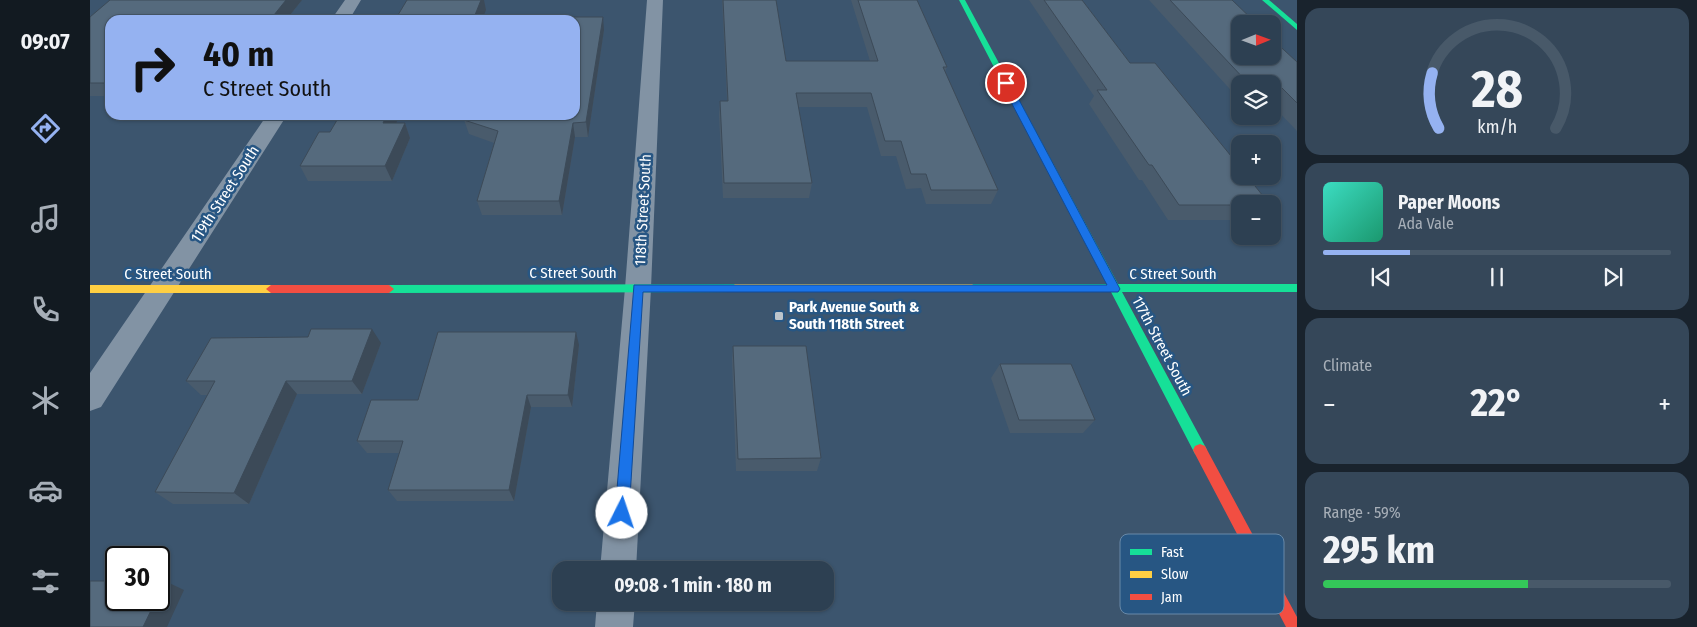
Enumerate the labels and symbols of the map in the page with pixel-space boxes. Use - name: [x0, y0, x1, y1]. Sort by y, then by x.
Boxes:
- north arrow: [1231, 15, 1281, 65]
- pin: [985, 62, 1027, 104]
- street label: 119th Street South: [187, 142, 263, 246]
- street label: 118th Street South: [631, 154, 655, 266]
- street label: C Street South: [529, 264, 617, 282]
- street label: C Street South: [124, 265, 212, 283]
- street label: C Street South: [1129, 265, 1217, 283]
- street label: 117th Street South: [1128, 293, 1196, 399]
- place label: Park Avenue South & South 118th Street: [789, 298, 920, 333]
- marker: Park Avenue South & South 118th Street: [773, 310, 785, 322]
- position arrow: [595, 486, 647, 538]
- legend: [1120, 534, 1284, 614]
- text: Fast: [1161, 544, 1184, 561]
- speed limit sign: 30: [105, 546, 170, 611]
- text: Slow: [1161, 566, 1188, 583]
- text: Jam: [1161, 589, 1182, 606]

